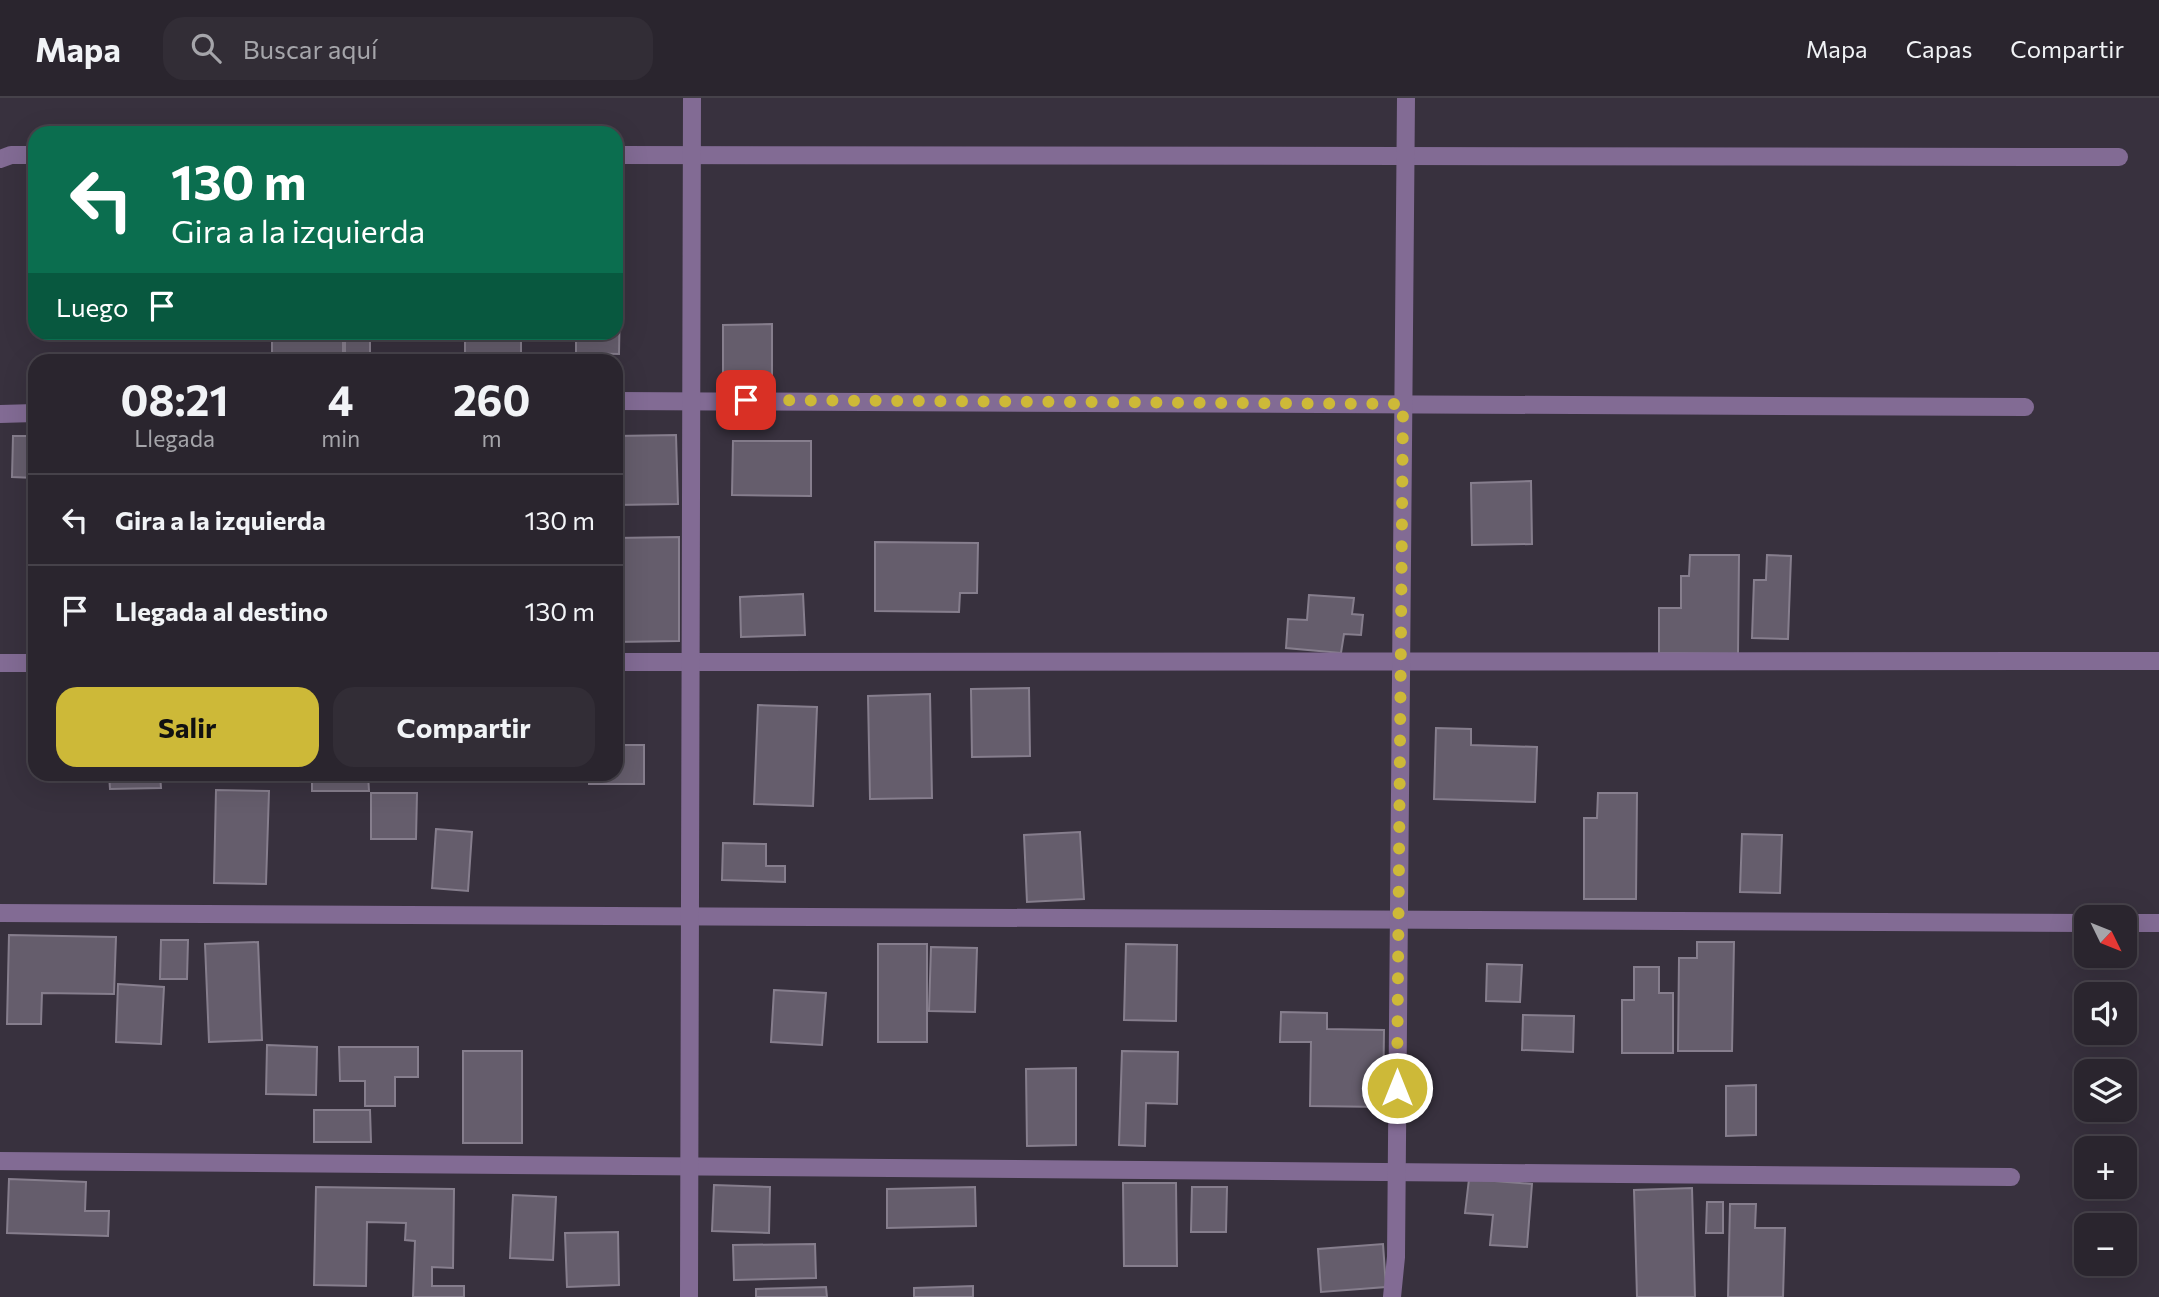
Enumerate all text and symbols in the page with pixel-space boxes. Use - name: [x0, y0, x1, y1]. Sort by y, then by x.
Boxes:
- search box: [163, 17, 653, 80]
- text: Mapa: [35, 28, 121, 69]
- icon: search: [187, 29, 225, 67]
- text: Buscar aquí: [243, 33, 378, 64]
- text: Mapa: [1806, 34, 1868, 63]
- text: Capas: [1906, 34, 1972, 63]
- text: Compartir: [2010, 34, 2124, 63]
- text: 130 m: [171, 150, 306, 210]
- icon: left: [56, 154, 147, 245]
- text: Gira a la izquierda: [171, 210, 425, 250]
- icon: arrive: [143, 287, 181, 325]
- text: Luego: [56, 291, 129, 322]
- pin: [716, 370, 776, 430]
- text: 08:21: [121, 373, 229, 425]
- text: 4: [328, 373, 354, 425]
- text: 260: [453, 373, 530, 425]
- icon: arrive: [727, 381, 765, 419]
- text: Llegada: [134, 424, 215, 452]
- text: min: [321, 424, 360, 452]
- text: m: [482, 424, 502, 452]
- icon: left: [56, 501, 94, 539]
- text: Gira a la izquierda: [115, 504, 326, 535]
- text: 130 m: [524, 504, 595, 535]
- icon: arrive: [56, 592, 94, 630]
- text: Llegada al destino: [115, 595, 328, 626]
- text: 130 m: [524, 595, 595, 626]
- button: Salir: [56, 687, 319, 767]
- button: Compartir: [333, 687, 595, 767]
- north arrow: [2074, 905, 2137, 968]
- map controls: [2074, 905, 2137, 1276]
- button: sound: [2074, 982, 2137, 1045]
- position arrow: [1360, 1051, 1434, 1125]
- button: layers: [2074, 1059, 2137, 1122]
- button: +: [2074, 1136, 2137, 1199]
- button: −: [2074, 1213, 2137, 1276]

